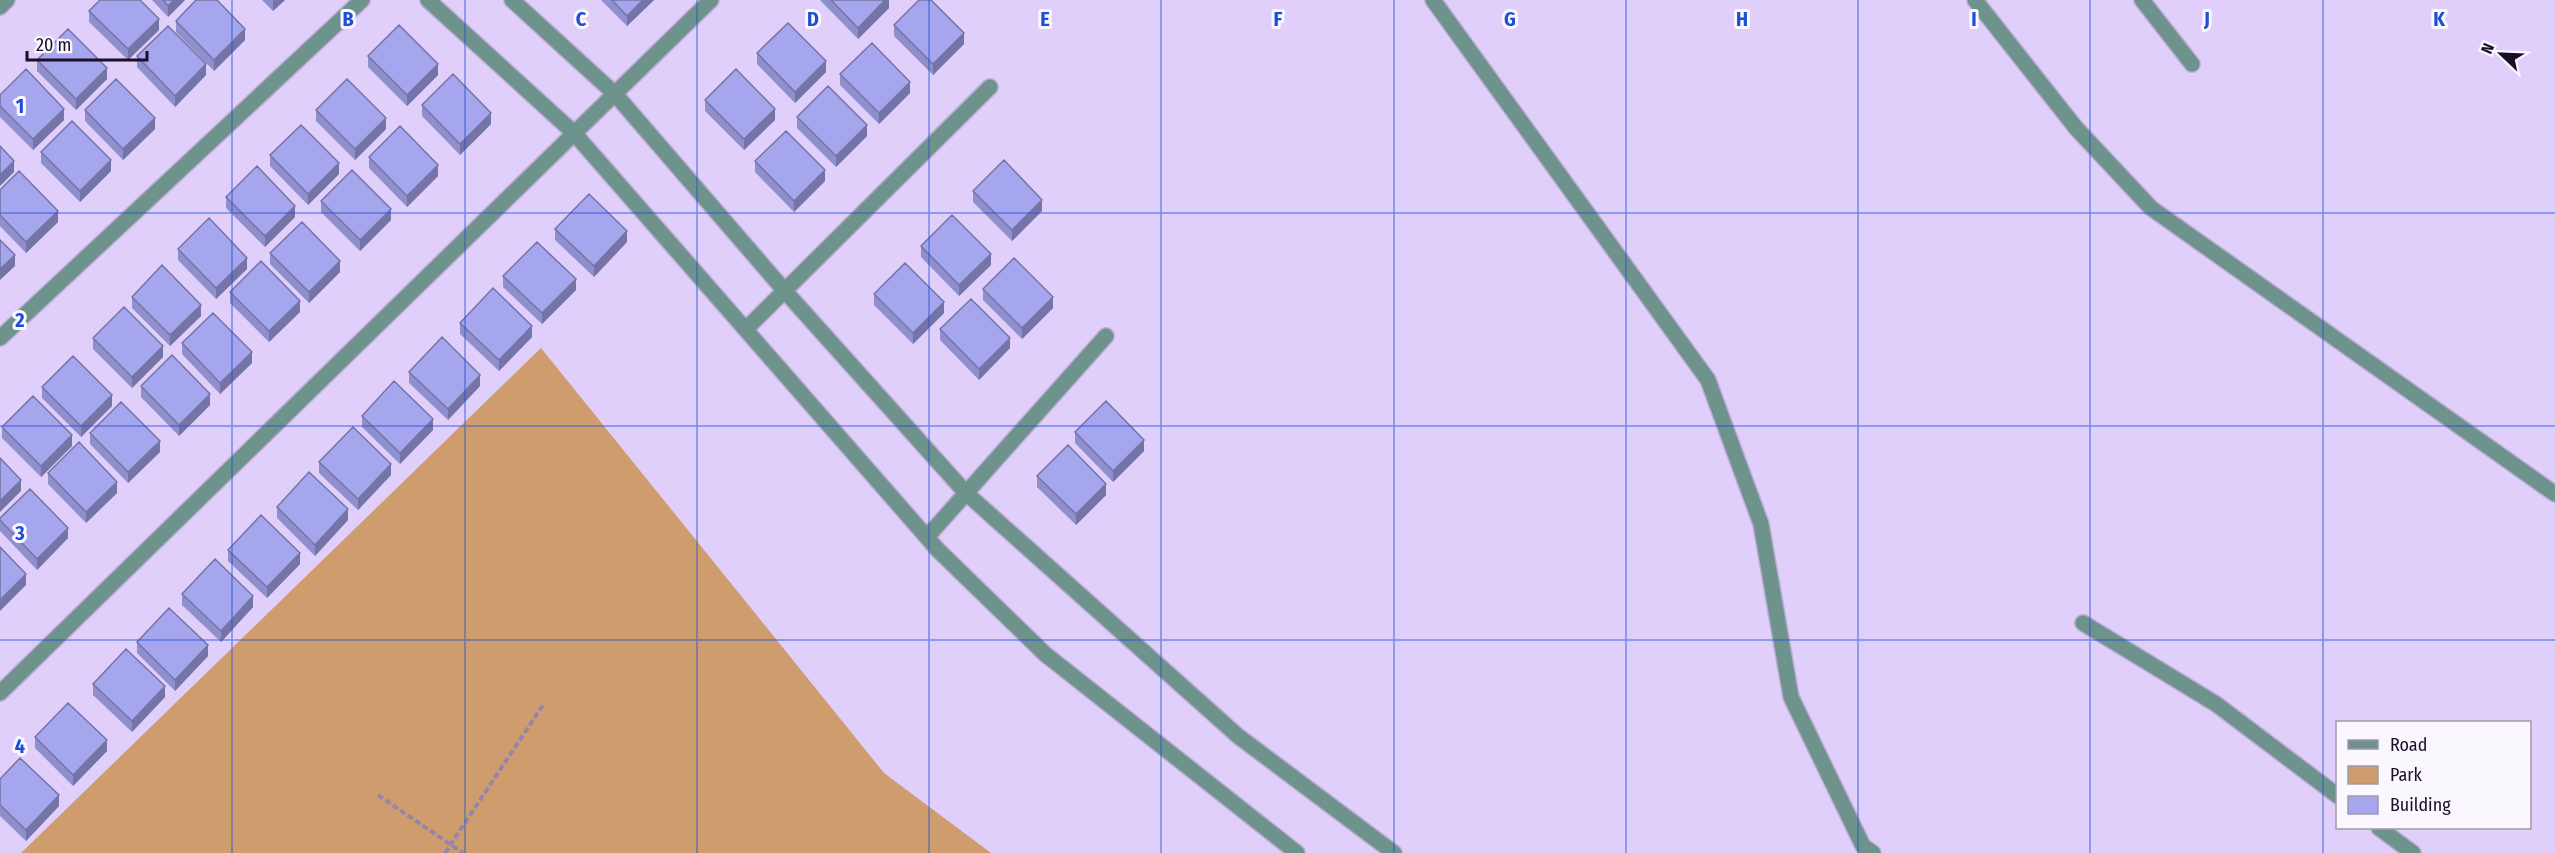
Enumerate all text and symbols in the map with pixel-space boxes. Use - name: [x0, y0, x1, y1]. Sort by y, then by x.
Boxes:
- text: B: [342, 7, 354, 31]
- text: C: [576, 7, 587, 31]
- text: D: [807, 7, 819, 31]
- text: E: [1040, 7, 1050, 31]
- text: F: [1274, 7, 1283, 31]
- text: G: [1504, 7, 1516, 31]
- text: H: [1736, 7, 1748, 31]
- text: I: [1971, 7, 1977, 31]
- text: J: [2203, 7, 2210, 31]
- text: K: [2433, 7, 2445, 31]
- scale bar: [27, 24, 147, 62]
- north arrow: [2471, 24, 2531, 84]
- text: 20 m: [36, 34, 71, 56]
- text: N: [2477, 40, 2498, 56]
- text: 1: [16, 94, 24, 118]
- text: 2: [14, 308, 25, 332]
- text: 3: [14, 521, 25, 545]
- legend: [2336, 721, 2531, 829]
- text: 4: [15, 734, 25, 758]
- text: Road: [2390, 734, 2427, 756]
- text: Park: [2390, 764, 2423, 786]
- text: Building: [2390, 794, 2451, 816]

